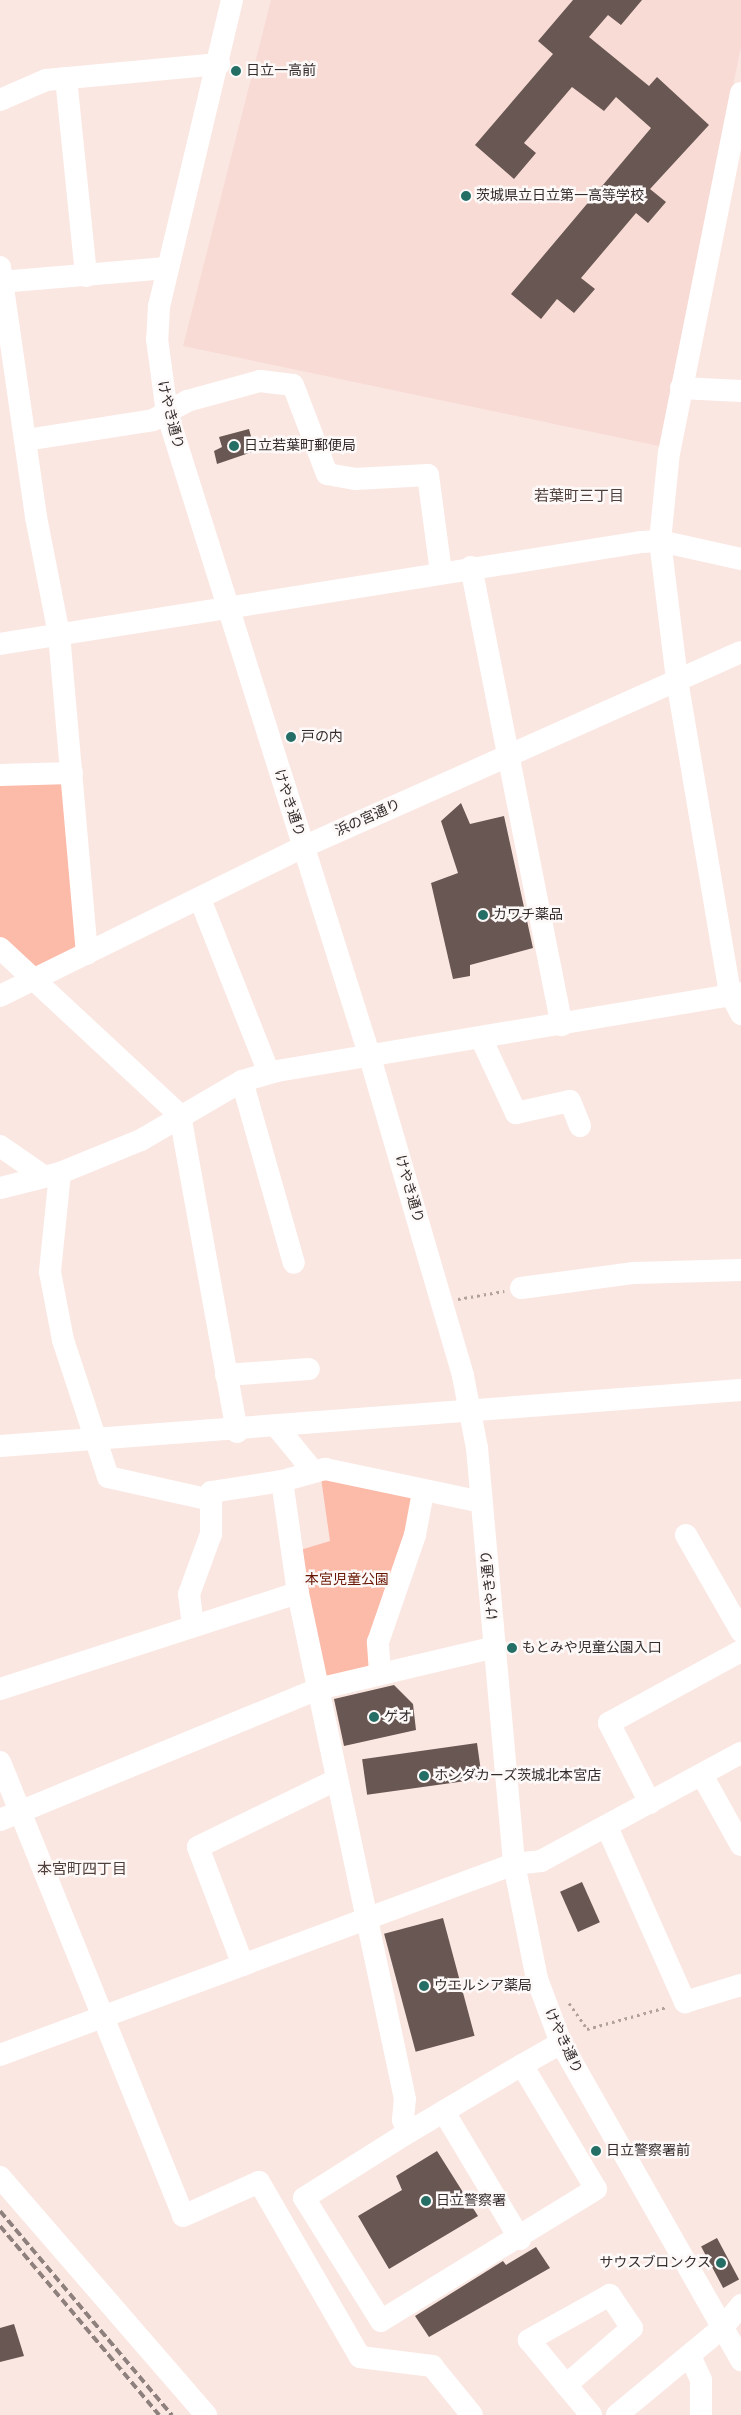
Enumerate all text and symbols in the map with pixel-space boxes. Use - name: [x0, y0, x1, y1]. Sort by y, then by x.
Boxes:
- place label: 日立一高前: [246, 63, 316, 79]
- marker: 日立一高前: [230, 65, 242, 77]
- place label: 茨城県立日立第一高等学校: [476, 188, 644, 204]
- marker: 茨城県立日立第一高等学校: [460, 190, 472, 202]
- street label: けやき通り: [153, 379, 187, 451]
- place label: 日立若葉町郵便局: [244, 438, 356, 454]
- marker: 日立若葉町郵便局: [228, 440, 240, 452]
- district label: 若葉町三丁目: [534, 488, 624, 506]
- place label: 戸の内: [301, 729, 343, 745]
- marker: 戸の内: [285, 731, 297, 743]
- street label: けやき通り: [270, 767, 308, 839]
- street label: 浜の宮通り: [333, 796, 403, 840]
- place label: カワチ薬品: [493, 907, 563, 923]
- marker: カワチ薬品: [477, 909, 489, 921]
- street label: けやき通り: [391, 1153, 427, 1225]
- street label: けやき通り: [478, 1549, 502, 1621]
- park label: 本宮児童公園: [305, 1572, 389, 1588]
- place label: もとみや児童公園入口: [522, 1640, 662, 1656]
- marker: もとみや児童公園入口: [506, 1642, 518, 1654]
- place label: ゲオ: [384, 1709, 412, 1725]
- marker: ゲオ: [368, 1711, 380, 1723]
- place label: ホンダカーズ茨城北本宮店: [434, 1768, 602, 1784]
- marker: ホンダカーズ茨城北本宮店: [418, 1770, 430, 1782]
- district label: 本宮町四丁目: [37, 1861, 127, 1879]
- place label: ウエルシア薬局: [434, 1978, 532, 1994]
- marker: ウエルシア薬局: [418, 1980, 430, 1992]
- street label: けやき通り: [541, 2006, 585, 2076]
- place label: 日立警察署前: [606, 2143, 690, 2159]
- marker: 日立警察署前: [590, 2145, 602, 2157]
- place label: 日立警察署: [436, 2193, 506, 2209]
- marker: 日立警察署: [420, 2195, 432, 2207]
- place label: サウスブロンクス: [599, 2255, 711, 2271]
- marker: サウスブロンクス: [715, 2257, 727, 2269]

